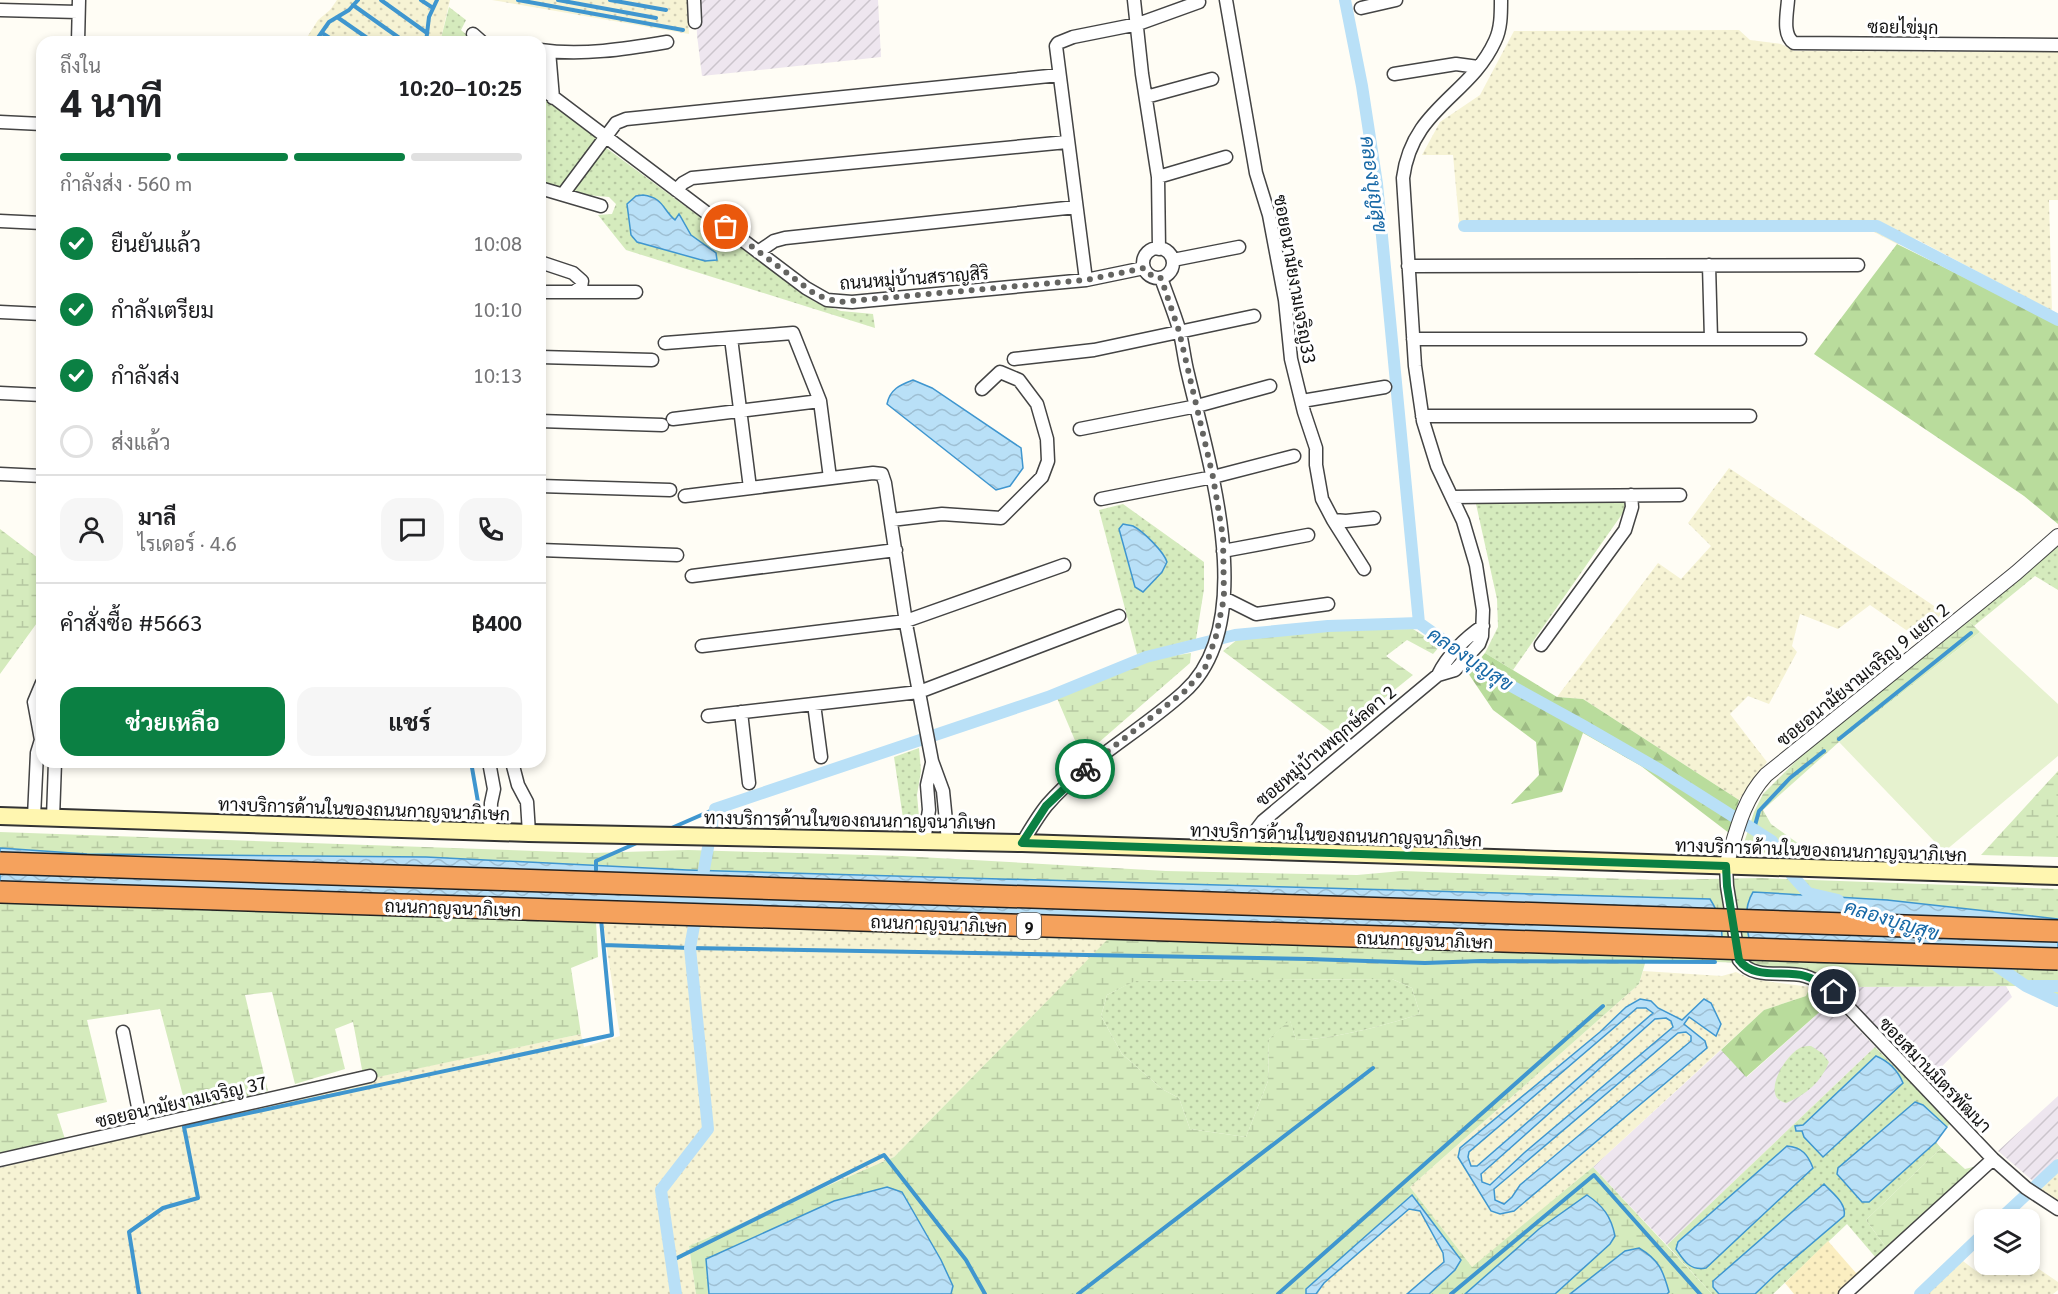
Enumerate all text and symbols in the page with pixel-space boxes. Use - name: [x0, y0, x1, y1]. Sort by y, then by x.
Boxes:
- street label: ซอยไข่มุก: [1867, 14, 1939, 40]
- text: ถึงใน: [60, 52, 101, 78]
- text: 10:20–10:25: [398, 73, 522, 101]
- text: 4 นาที: [60, 75, 163, 126]
- water label: คลองบุญสุข: [1353, 134, 1395, 234]
- text: กำลังส่ง · 560 m: [60, 170, 192, 196]
- street label: ซอยอนามัยงามเจริญ33: [1269, 193, 1322, 365]
- pin: [700, 201, 751, 252]
- icon: bag: [709, 210, 742, 243]
- icon: check: [60, 227, 93, 260]
- text: ยืนยันแล้ว: [111, 229, 201, 257]
- text: 10:08: [473, 230, 522, 256]
- street label: ถนนหมู่บ้านสราญสิริ: [839, 260, 990, 297]
- icon: check: [60, 293, 93, 326]
- text: กำลังเตรียม: [111, 295, 214, 323]
- text: 10:10: [473, 296, 522, 322]
- icon: check: [60, 359, 93, 392]
- text: กำลังส่ง: [111, 361, 180, 389]
- text: 10:13: [473, 362, 522, 388]
- text: ส่งแล้ว: [111, 427, 171, 455]
- button: person: [60, 498, 123, 561]
- button: chat: [381, 498, 444, 561]
- button: phone: [459, 498, 522, 561]
- text: มาลี: [138, 502, 176, 530]
- text: ไรเดอร์ · 4.6: [138, 530, 237, 556]
- street label: ซอยอนามัยงามเจริญ 9 แยก 2: [1771, 597, 1954, 751]
- text: คำสั่งซื้อ #5663: [60, 608, 202, 636]
- text: ฿400: [471, 608, 522, 636]
- water label: คลองบุญสุข: [1422, 620, 1519, 698]
- street label: ซอยหมู่บ้านพฤกษ์ลดา 2: [1250, 679, 1402, 813]
- button: ช่วยเหลือ: [60, 687, 285, 756]
- button: แชร์: [297, 687, 522, 756]
- courier: [1055, 739, 1115, 799]
- icon: bike: [1069, 753, 1102, 786]
- street label: ทางบริการด้านในของถนนกาญจนาภิเษก: [218, 791, 510, 826]
- street label: ทางบริการด้านในของถนนกาญจนาภิเษก: [704, 805, 996, 834]
- street label: ทางบริการด้านในของถนนกาญจนาภิเษก: [1190, 817, 1482, 852]
- street label: ทางบริการด้านในของถนนกาญจนาภิเษก: [1675, 832, 1967, 867]
- water label: คลองบุญสุข: [1841, 892, 1943, 948]
- street label: ถนนกาญจนาภิเษก: [384, 893, 522, 922]
- street label: ถนนกาญจนาภิเษก: [870, 909, 1008, 938]
- road number: 9: [1017, 913, 1041, 939]
- street label: ถนนกาญจนาภิเษก: [1356, 925, 1494, 954]
- pin: [1808, 966, 1859, 1017]
- icon: home: [1817, 975, 1850, 1008]
- street label: ซอยสมานมิตรพัฒนา: [1875, 1011, 1997, 1137]
- street label: ซอยอนามัยงามเจริญ 37: [93, 1070, 269, 1133]
- map controls: [1974, 1209, 2040, 1275]
- button: layers: [1974, 1209, 2040, 1275]

